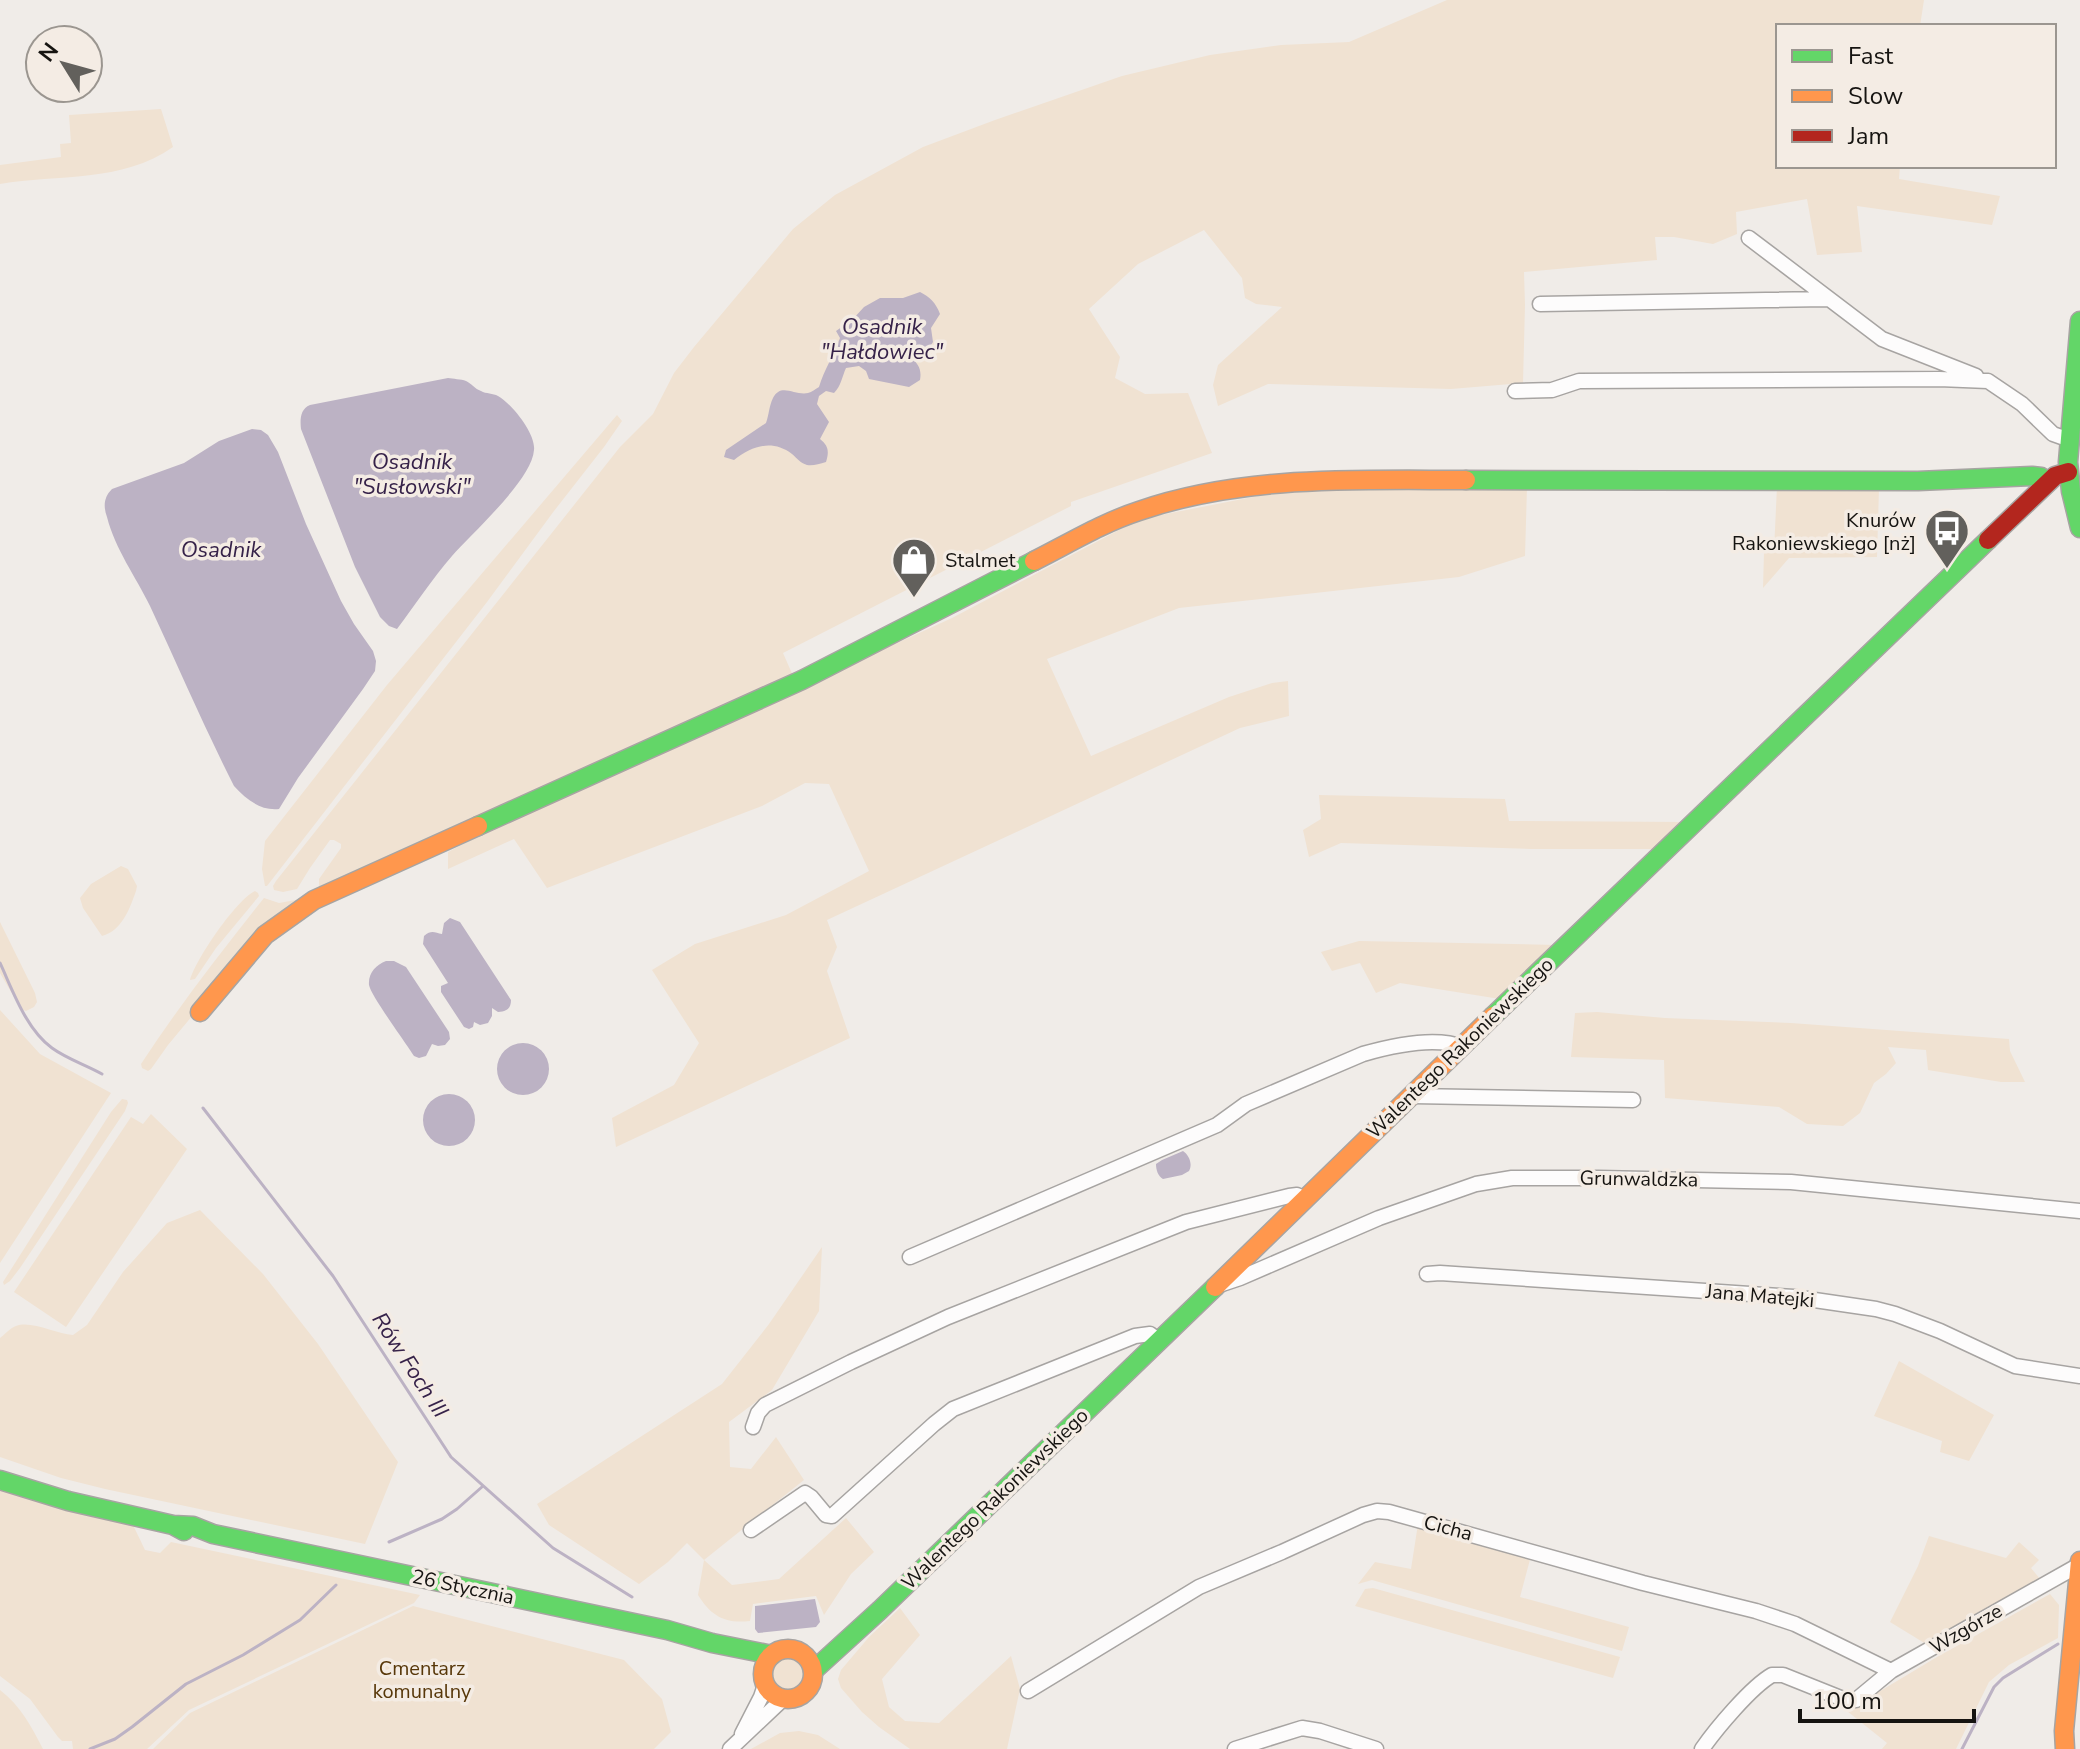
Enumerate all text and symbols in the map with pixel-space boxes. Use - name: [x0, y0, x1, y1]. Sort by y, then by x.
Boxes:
- north arrow: [24, 24, 104, 104]
- legend: [1776, 24, 2056, 168]
- text: N: [32, 37, 66, 68]
- text: Fast: [1848, 40, 1894, 72]
- text: Slow: [1848, 80, 1903, 112]
- text: Jam: [1847, 120, 1889, 152]
- water label: Osadnik "Hałdowiec": [821, 312, 944, 367]
- water label: Osadnik "Susłowski": [353, 447, 471, 502]
- place label: Knurów Rakoniewskiego [nż]: [1732, 507, 1916, 557]
- bus stop icon: Knurów Rakoniewskiego [nż]: [1923, 507, 1971, 570]
- water label: Osadnik: [181, 535, 262, 565]
- shop icon: Stalmet: [890, 536, 938, 599]
- place label: Stalmet: [945, 547, 1017, 574]
- street label: Walentego Rakoniewskiego: [1361, 951, 1559, 1145]
- street label: Grunwaldzka: [1579, 1164, 1699, 1194]
- street label: Jana Matejki: [1704, 1278, 1815, 1314]
- water label: Rów Foch III: [365, 1307, 455, 1424]
- street label: Walentego Rakoniewskiego: [896, 1402, 1094, 1596]
- street label: Cicha: [1421, 1509, 1475, 1547]
- street label: 26 Stycznia: [409, 1563, 517, 1611]
- street label: Wzgórze: [1925, 1597, 2007, 1661]
- park label: Cmentarz komunalny: [373, 1655, 472, 1705]
- scale bar: [1800, 1673, 1974, 1723]
- text: 100 m: [1812, 1685, 1882, 1717]

